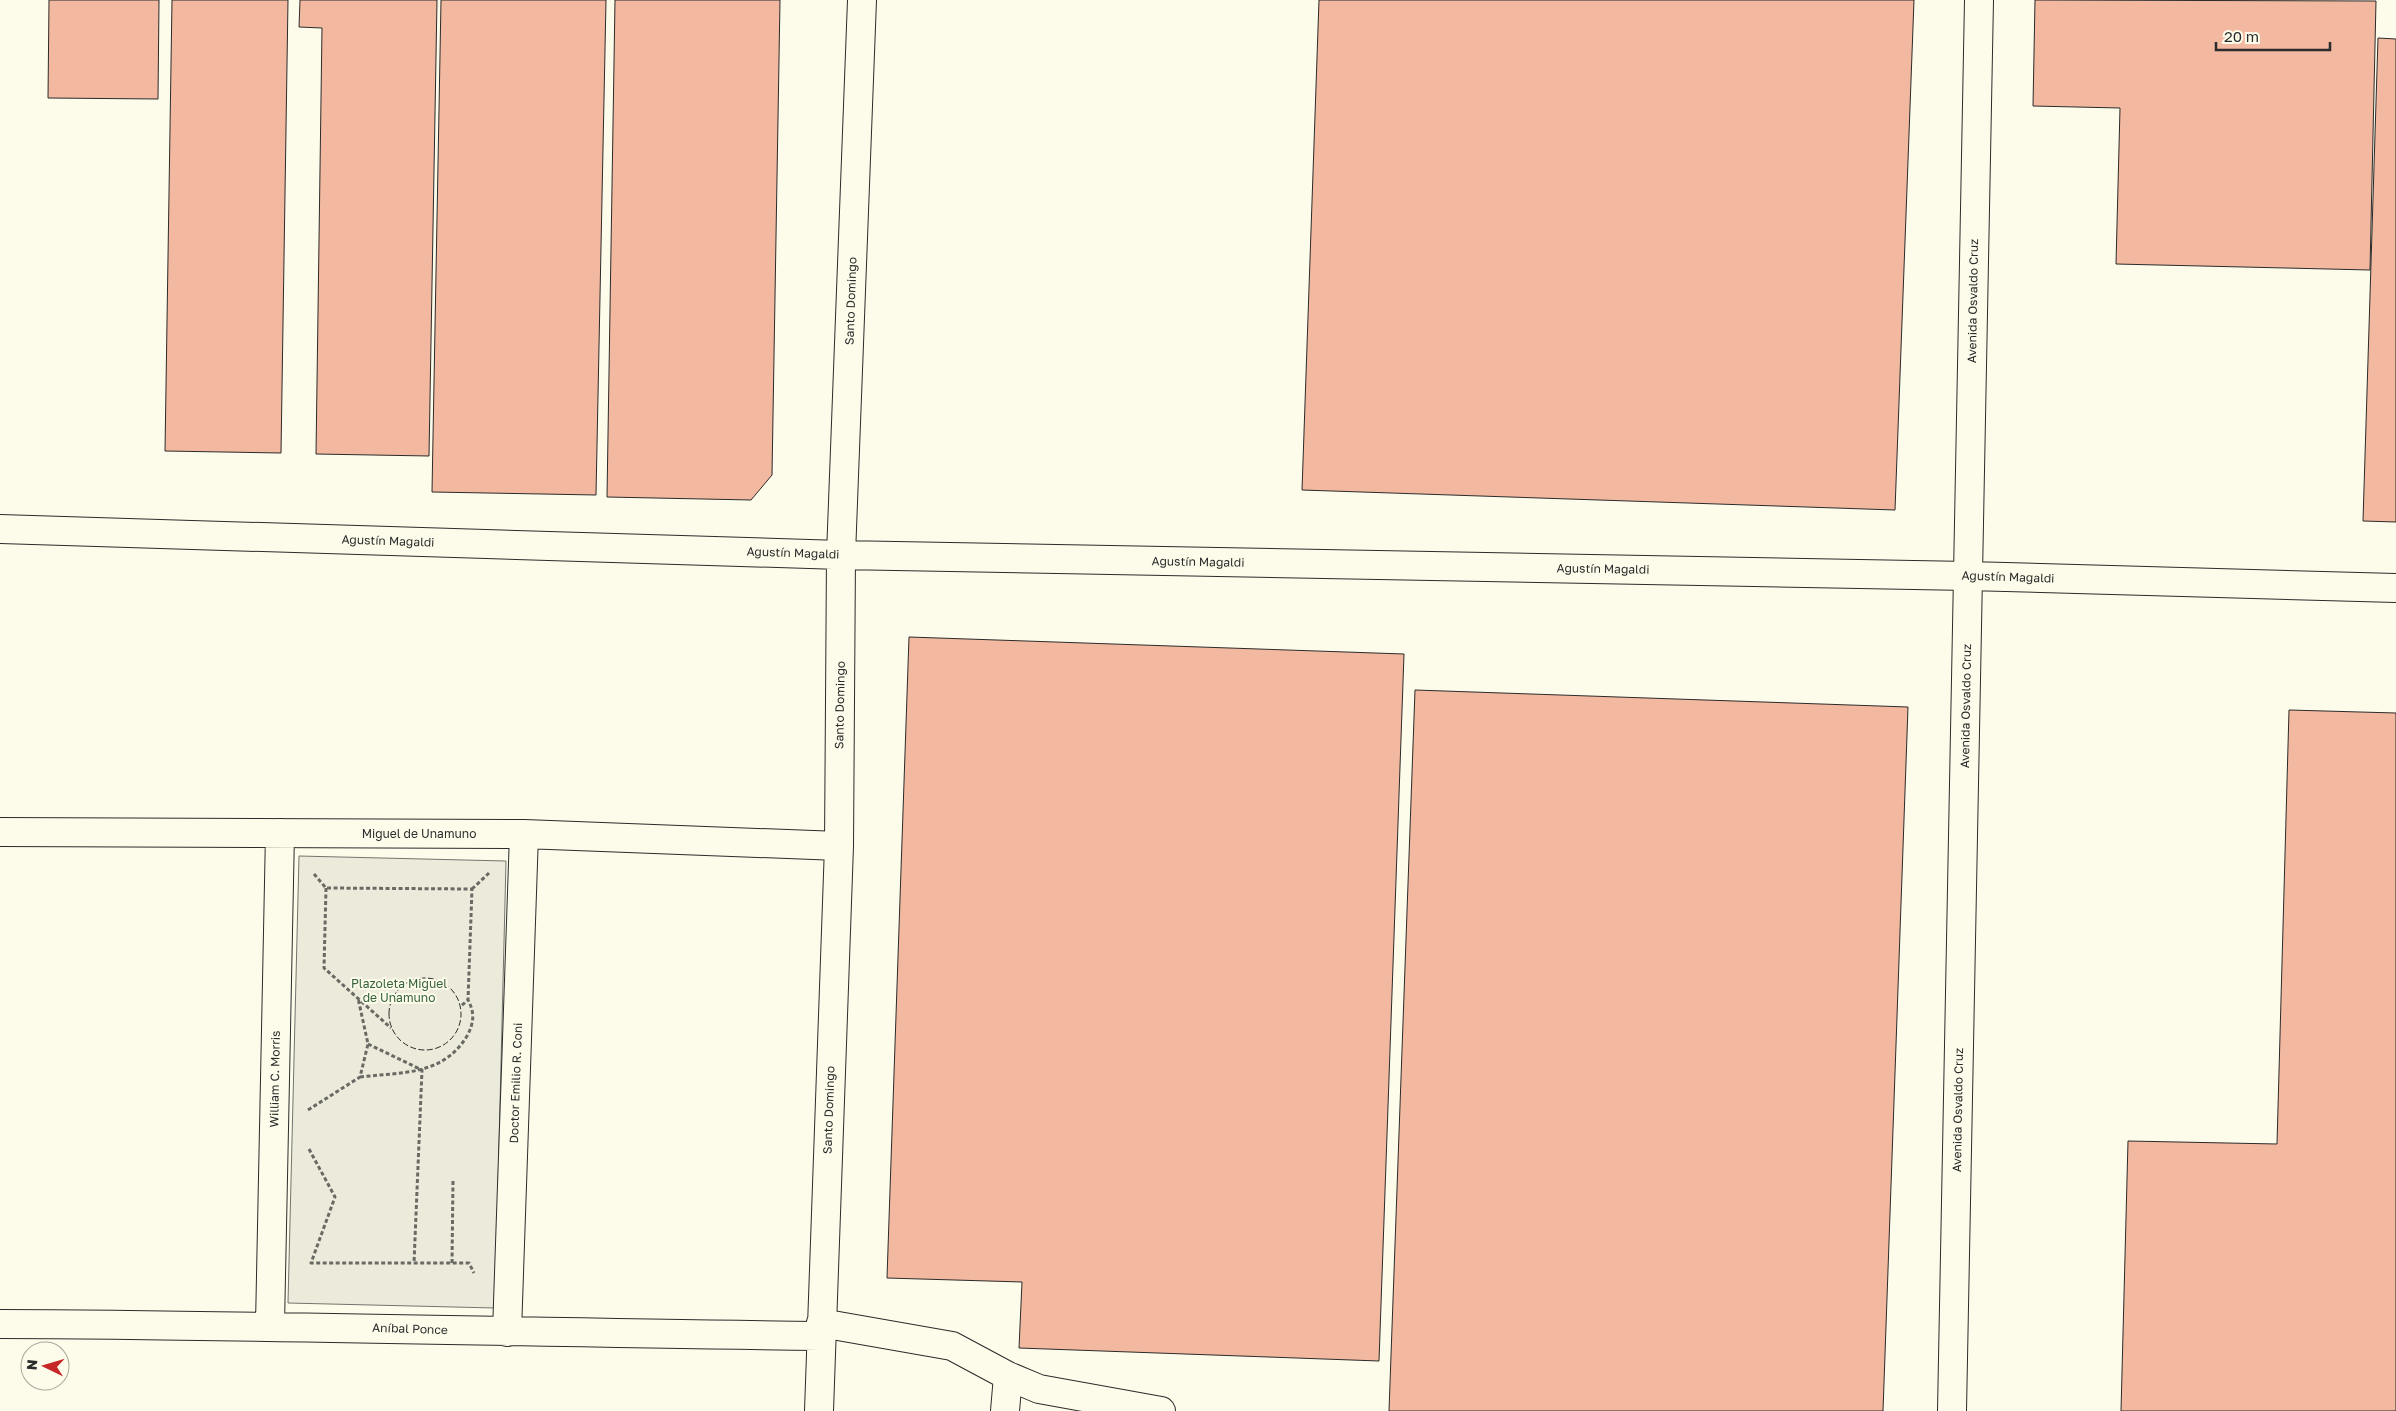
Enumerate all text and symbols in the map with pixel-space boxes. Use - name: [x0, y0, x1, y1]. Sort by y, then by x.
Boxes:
- scale bar: [2216, 20, 2330, 52]
- text: 20 m: [2224, 27, 2259, 45]
- street label: Avenida Osvaldo Cruz: [1964, 239, 1981, 363]
- street label: Santo Domingo: [841, 257, 860, 345]
- street label: Agustín Magaldi: [341, 531, 435, 550]
- street label: Agustín Magaldi: [746, 543, 840, 562]
- street label: Agustín Magaldi: [1151, 553, 1245, 570]
- street label: Agustín Magaldi: [1556, 560, 1650, 577]
- street label: Agustín Magaldi: [1961, 567, 2055, 586]
- street label: Avenida Osvaldo Cruz: [1957, 644, 1974, 768]
- street label: Santo Domingo: [831, 661, 848, 749]
- street label: Miguel de Unamuno: [362, 826, 476, 841]
- park label: Plazoleta Miguel de Unamuno: [351, 976, 447, 1005]
- street label: Doctor Emilio R. Coni: [506, 1022, 525, 1144]
- street label: William C. Morris: [266, 1030, 283, 1128]
- street label: Avenida Osvaldo Cruz: [1949, 1048, 1966, 1172]
- street label: Santo Domingo: [819, 1066, 838, 1154]
- street label: Aníbal Ponce: [372, 1320, 448, 1337]
- north arrow: [20, 1341, 70, 1391]
- text: N: [23, 1359, 40, 1371]

